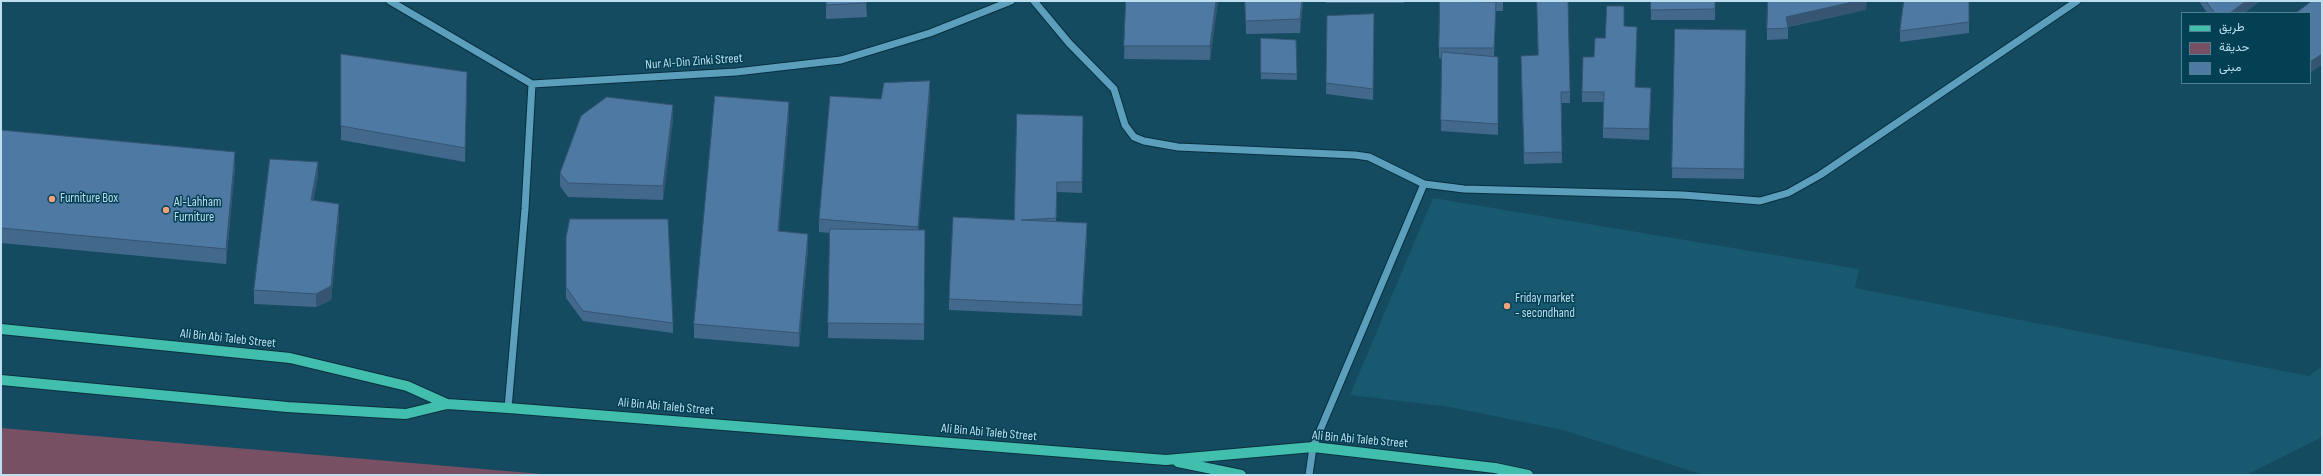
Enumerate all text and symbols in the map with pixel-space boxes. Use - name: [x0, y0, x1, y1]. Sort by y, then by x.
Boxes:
- legend: [2181, 12, 2311, 84]
- text: طريق: [2219, 20, 2244, 35]
- text: حديقة: [2219, 40, 2249, 55]
- street label: Nur Al-Din Zinki Street: [645, 51, 743, 73]
- text: مبنى: [2219, 60, 2241, 75]
- place label: Furniture Box: [60, 191, 118, 207]
- marker: Furniture Box: [47, 194, 57, 204]
- place label: Al-Lahham Furniture: [174, 195, 221, 226]
- marker: Al-Lahham Furniture: [161, 205, 171, 215]
- place label: Friday market - secondhand: [1515, 291, 1575, 322]
- marker: Friday market - secondhand: [1502, 301, 1512, 311]
- street label: Ali Bin Abi Taleb Street: [179, 326, 277, 352]
- street label: Ali Bin Abi Taleb Street: [617, 395, 715, 419]
- street label: Ali Bin Abi Taleb Street: [940, 421, 1038, 445]
- street label: Ali Bin Abi Taleb Street: [1311, 428, 1409, 452]

